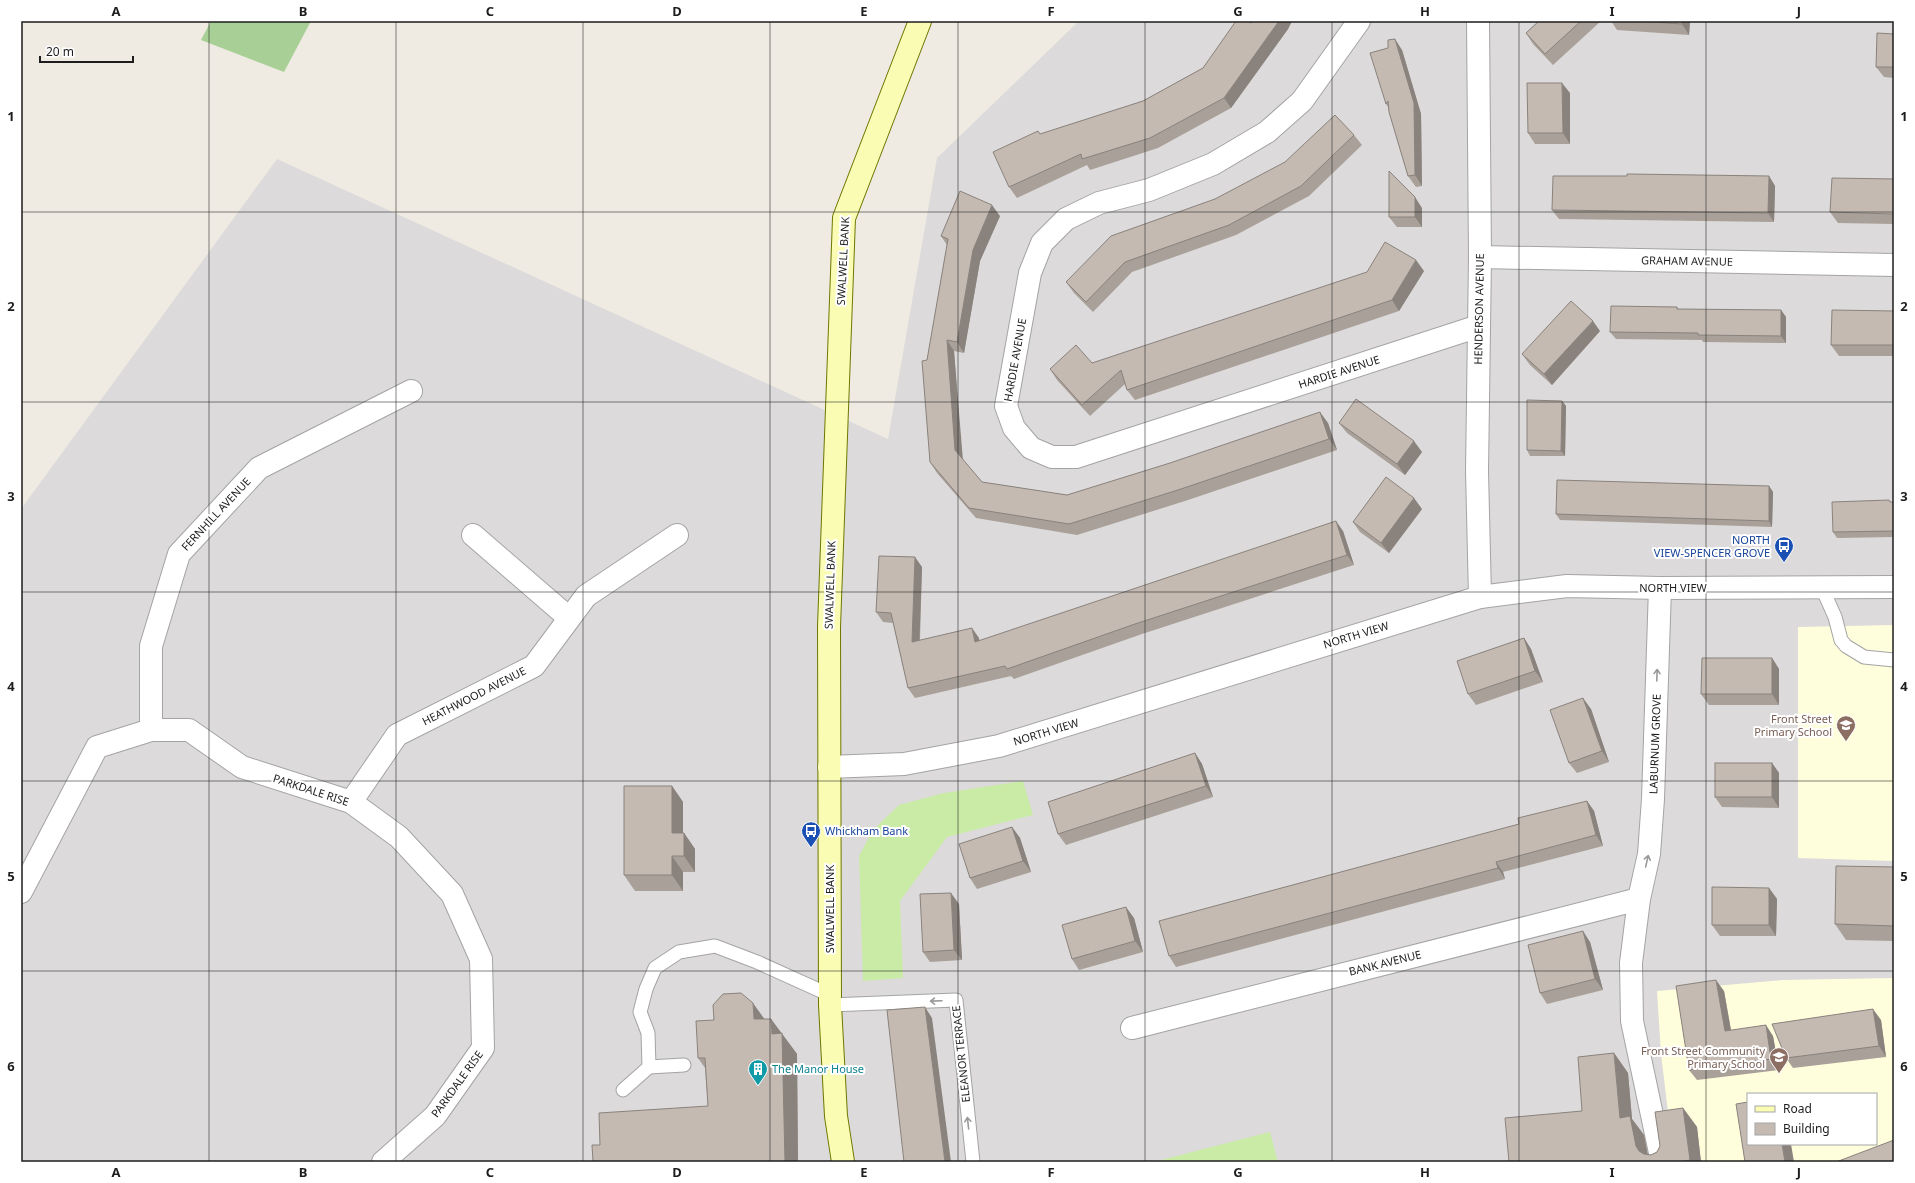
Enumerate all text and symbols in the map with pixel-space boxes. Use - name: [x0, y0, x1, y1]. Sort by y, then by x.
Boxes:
- text: A: [112, 2, 121, 20]
- text: B: [299, 2, 307, 20]
- text: C: [486, 2, 494, 20]
- text: D: [672, 2, 682, 20]
- text: E: [860, 2, 868, 20]
- text: F: [1047, 2, 1055, 20]
- text: G: [1233, 2, 1243, 20]
- text: H: [1420, 2, 1430, 20]
- text: I: [1609, 2, 1615, 20]
- text: J: [1796, 2, 1801, 20]
- scale bar: [40, 38, 133, 64]
- text: 20 m: [46, 43, 74, 60]
- text: 1: [7, 107, 15, 125]
- text: 1: [1900, 107, 1908, 125]
- street label: SWALWELL BANK: [833, 216, 852, 306]
- street label: GRAHAM AVENUE: [1641, 252, 1733, 269]
- street label: HENDERSON AVENUE: [1470, 253, 1487, 365]
- text: 2: [7, 297, 15, 315]
- text: 2: [1900, 297, 1908, 315]
- street label: HARDIE AVENUE: [1000, 317, 1029, 403]
- street label: HARDIE AVENUE: [1296, 351, 1381, 392]
- street label: FERNHILL AVENUE: [178, 474, 254, 554]
- text: 3: [7, 487, 15, 505]
- text: 3: [1900, 487, 1908, 505]
- place label: NORTH VIEW-SPENCER GROVE: [1654, 532, 1770, 560]
- bus stop icon: NORTH VIEW-SPENCER GROVE: [1773, 535, 1795, 563]
- street label: SWALWELL BANK: [820, 540, 839, 629]
- street label: NORTH VIEW: [1639, 580, 1708, 595]
- street label: NORTH VIEW: [1321, 617, 1391, 652]
- street label: HEATHWOOD AVENUE: [419, 663, 528, 728]
- one-way arrow: [1654, 669, 1661, 682]
- text: 4: [7, 677, 15, 695]
- text: 4: [1900, 677, 1908, 695]
- street label: LABURNUM GROVE: [1645, 694, 1664, 794]
- place label: Front Street Primary School: [1754, 711, 1832, 739]
- street label: NORTH VIEW: [1011, 714, 1081, 749]
- school or university icon: Front Street Primary School: [1835, 714, 1857, 742]
- street label: PARKDALE RISE: [271, 770, 351, 809]
- bus stop icon: Whickham Bank: [800, 820, 822, 848]
- place label: Whickham Bank: [825, 823, 908, 838]
- one-way arrow: [1644, 854, 1652, 867]
- street label: SWALWELL BANK: [822, 865, 837, 953]
- text: 5: [7, 867, 15, 885]
- text: 5: [1900, 867, 1908, 885]
- street label: BANK AVENUE: [1347, 946, 1423, 979]
- one-way arrow: [929, 997, 942, 1005]
- street label: ELEANOR TERRACE: [948, 1005, 973, 1103]
- place label: Front Street Community Primary School: [1641, 1043, 1765, 1071]
- school or university icon: Front Street Community Primary School: [1768, 1046, 1790, 1074]
- street label: PARKDALE RISE: [427, 1047, 486, 1120]
- text: 6: [7, 1057, 15, 1075]
- text: 6: [1900, 1057, 1908, 1075]
- building icon: The Manor House: [747, 1058, 769, 1086]
- place label: The Manor House: [772, 1061, 864, 1076]
- legend: [1747, 1093, 1877, 1145]
- text: Road: [1783, 1100, 1812, 1117]
- one-way arrow: [965, 1117, 972, 1130]
- text: Building: [1783, 1120, 1830, 1137]
- text: A: [112, 1163, 121, 1181]
- text: B: [299, 1163, 307, 1181]
- text: C: [486, 1163, 494, 1181]
- text: D: [672, 1163, 682, 1181]
- text: E: [860, 1163, 868, 1181]
- text: F: [1047, 1163, 1055, 1181]
- text: G: [1233, 1163, 1243, 1181]
- text: H: [1420, 1163, 1430, 1181]
- text: I: [1609, 1163, 1615, 1181]
- text: J: [1796, 1163, 1801, 1181]

